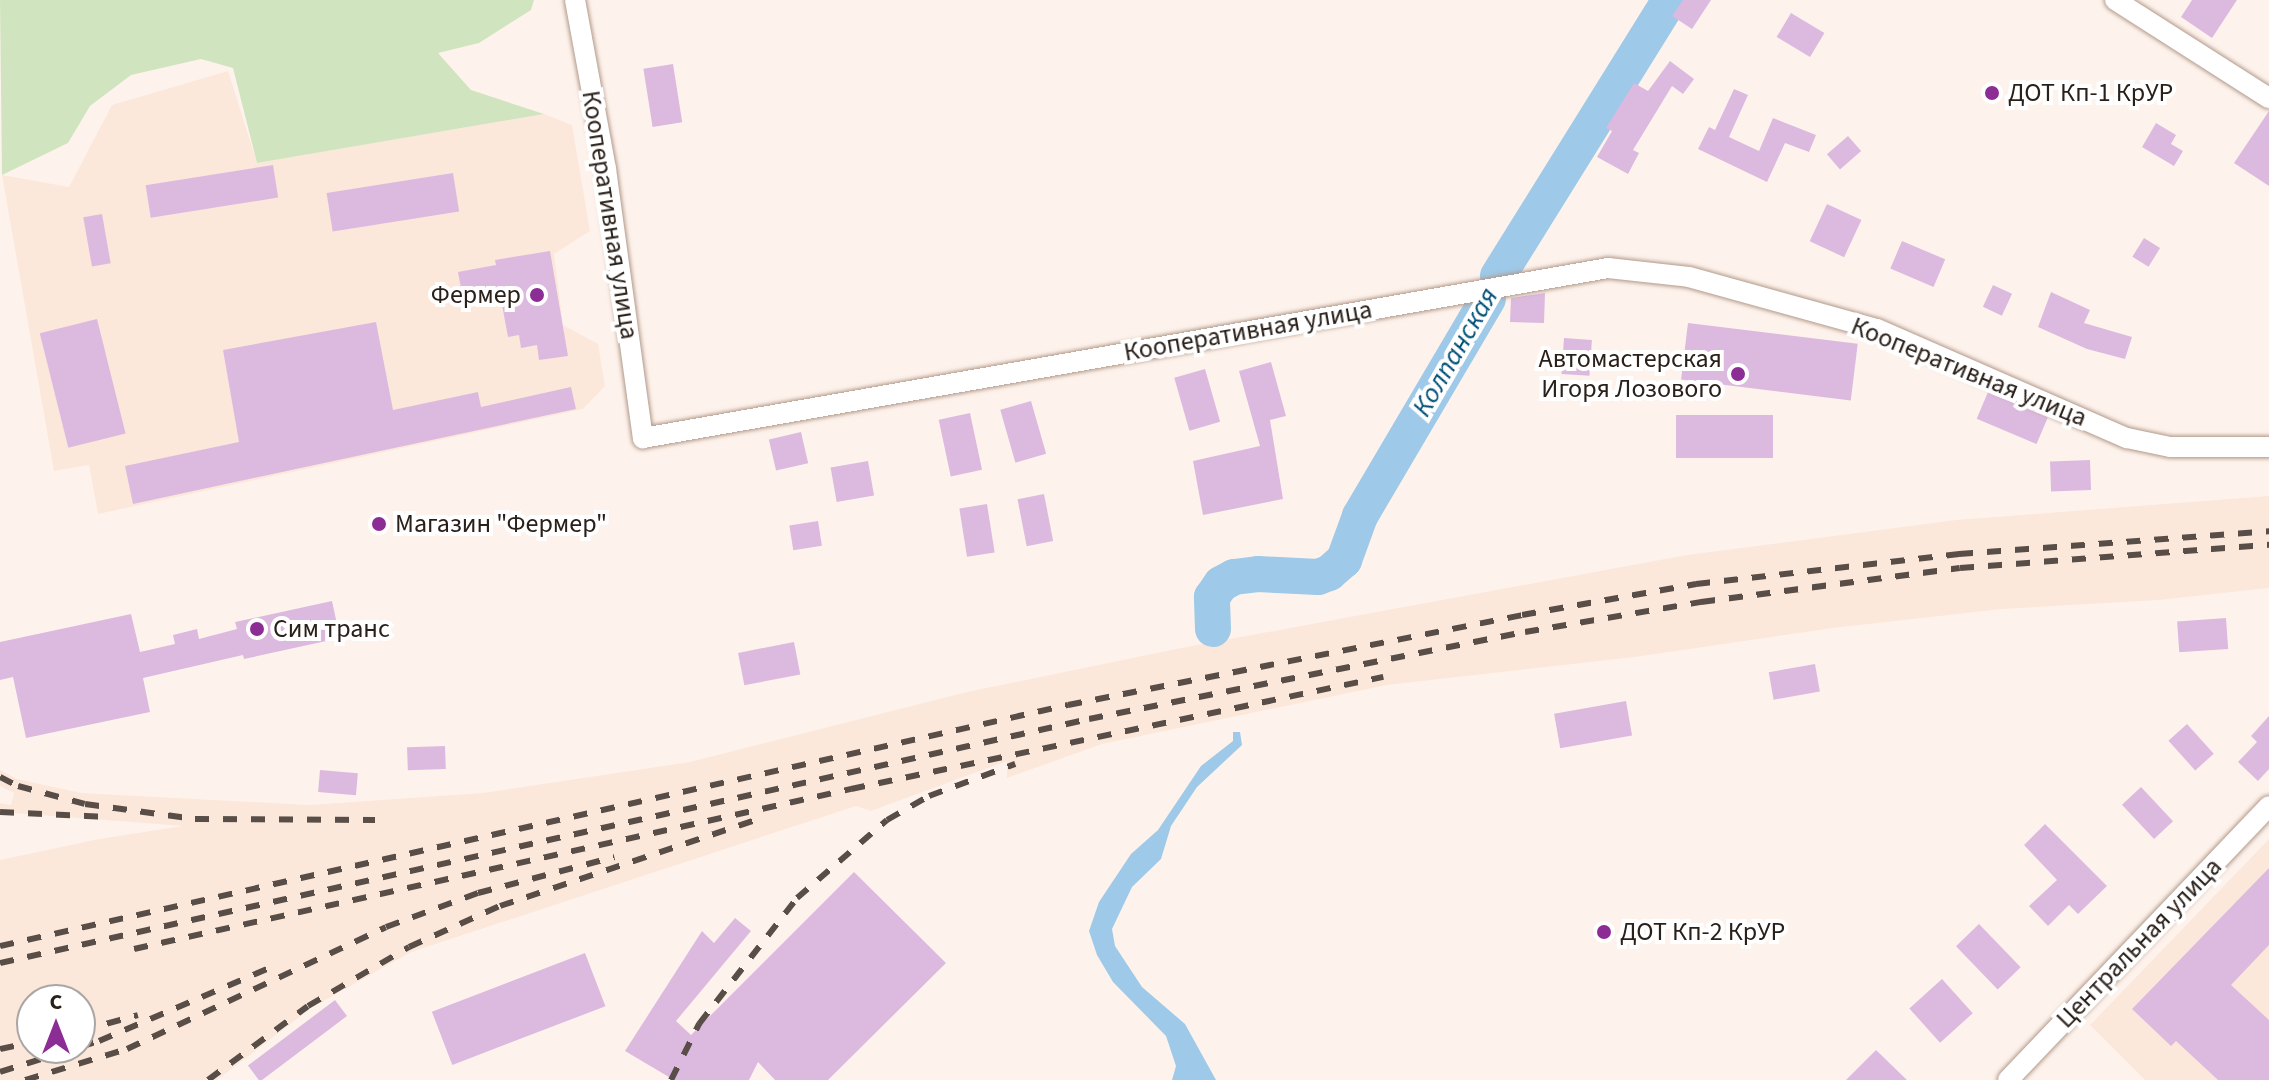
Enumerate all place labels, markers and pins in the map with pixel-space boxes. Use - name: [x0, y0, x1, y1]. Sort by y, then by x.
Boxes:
- place label: ДОТ Кп-1 КрУР: [2008, 77, 2173, 109]
- marker: ДОТ Кп-1 КрУР: [1983, 84, 2001, 102]
- place label: Фермер: [431, 279, 521, 311]
- marker: Фермер: [528, 286, 546, 304]
- place label: Автомастерская Игоря Лозового: [1539, 343, 1722, 404]
- marker: Автомастерская Игоря Лозового: [1729, 365, 1747, 383]
- place label: Магазин "Фермер": [395, 508, 607, 540]
- marker: Магазин "Фермер": [370, 515, 388, 533]
- place label: Сим транс: [273, 613, 390, 645]
- marker: Сим транс: [248, 620, 266, 638]
- place label: ДОТ Кп-2 КрУР: [1620, 916, 1785, 948]
- marker: ДОТ Кп-2 КрУР: [1595, 923, 1613, 941]

